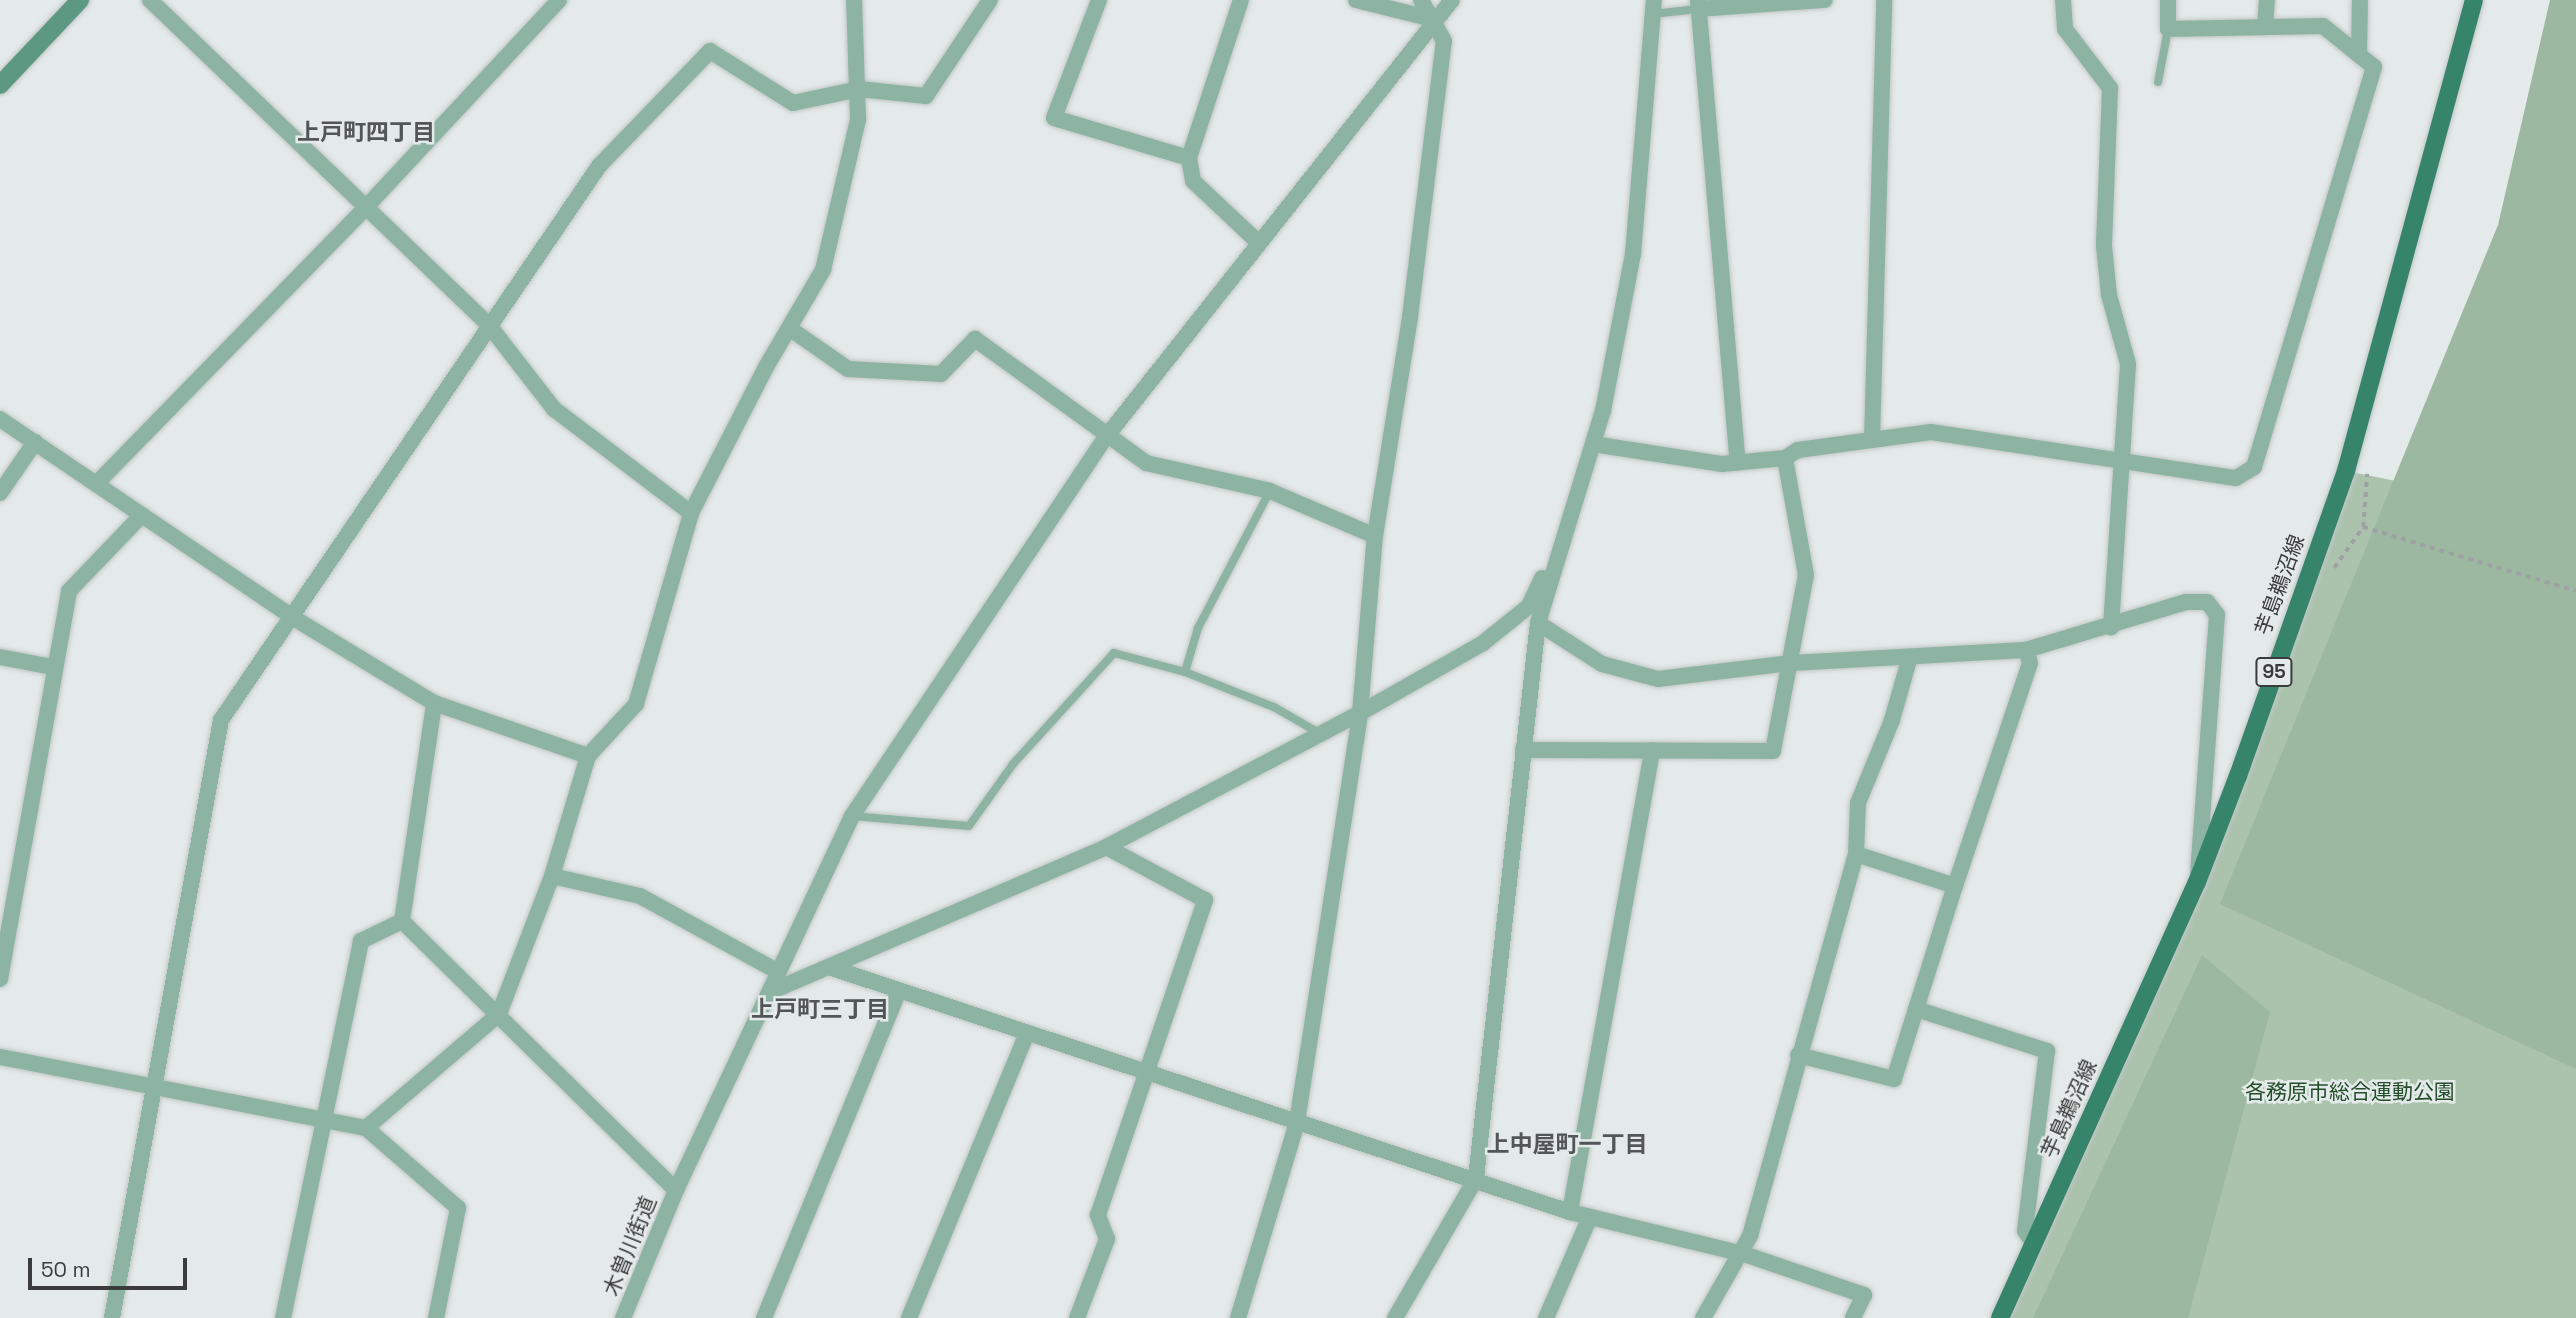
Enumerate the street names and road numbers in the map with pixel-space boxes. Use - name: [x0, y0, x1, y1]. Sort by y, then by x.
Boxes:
- street label: 芋島鵜沼線: [2250, 531, 2310, 639]
- road number: 95: [2255, 656, 2293, 688]
- street label: 芋島鵜沼線: [2036, 1056, 2102, 1162]
- street label: 木曽川街道: [599, 1193, 661, 1299]

